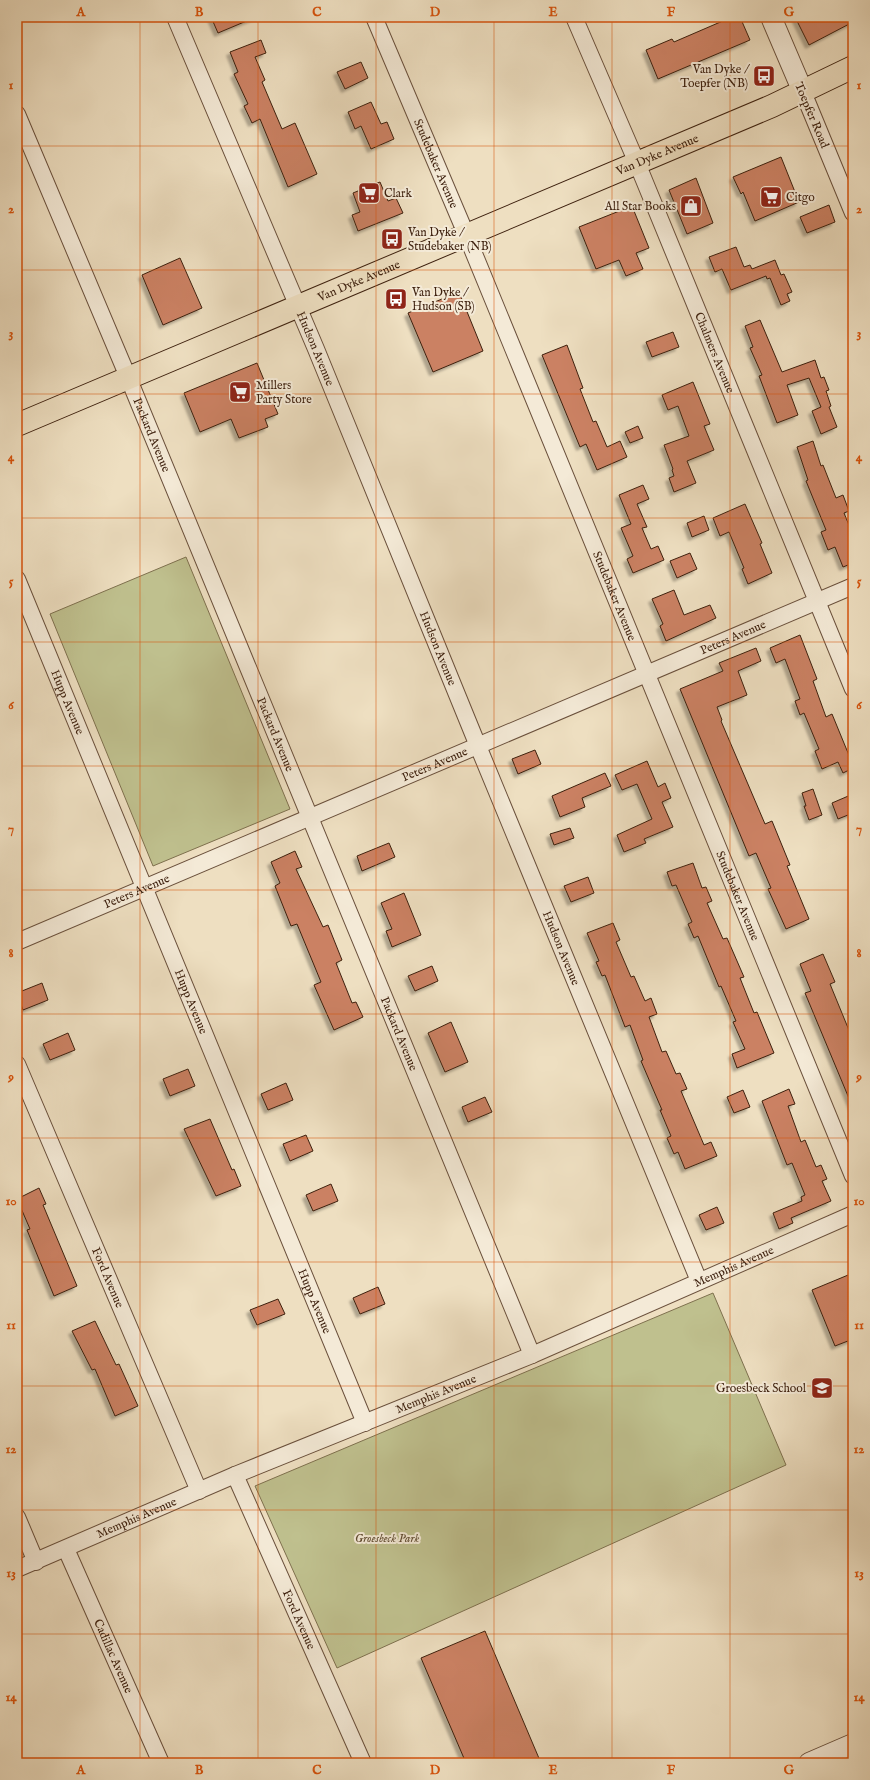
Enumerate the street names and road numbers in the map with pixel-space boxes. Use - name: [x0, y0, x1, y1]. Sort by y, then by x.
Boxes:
- street label: Toepfer Road: [790, 80, 832, 151]
- street label: Studebaker Avenue: [410, 117, 461, 211]
- street label: Van Dyke Avenue: [613, 131, 701, 179]
- street label: Van Dyke Avenue: [315, 257, 403, 305]
- street label: Hudson Avenue: [293, 309, 337, 388]
- street label: Chalmers Avenue: [691, 310, 738, 396]
- street label: Packard Avenue: [129, 396, 174, 475]
- street label: Studebaker Avenue: [589, 549, 640, 644]
- street label: Hudson Avenue: [416, 609, 460, 688]
- street label: Peters Avenue: [698, 617, 769, 658]
- street label: Hupp Avenue: [47, 668, 87, 737]
- street label: Packard Avenue: [253, 695, 297, 774]
- street label: Peters Avenue: [400, 744, 470, 785]
- street label: Studebaker Avenue: [712, 849, 763, 943]
- street label: Peters Avenue: [102, 871, 172, 912]
- street label: Hudson Avenue: [539, 909, 583, 988]
- street label: Hupp Avenue: [171, 967, 211, 1037]
- street label: Packard Avenue: [377, 995, 421, 1074]
- street label: Memphis Avenue: [692, 1243, 777, 1291]
- street label: Ford Avenue: [88, 1245, 127, 1310]
- street label: Hupp Avenue: [294, 1267, 334, 1336]
- street label: Memphis Avenue: [394, 1371, 479, 1417]
- street label: Memphis Avenue: [94, 1494, 179, 1542]
- street label: Ford Avenue: [279, 1587, 319, 1652]
- street label: Cadillac Avenue: [90, 1617, 136, 1696]

